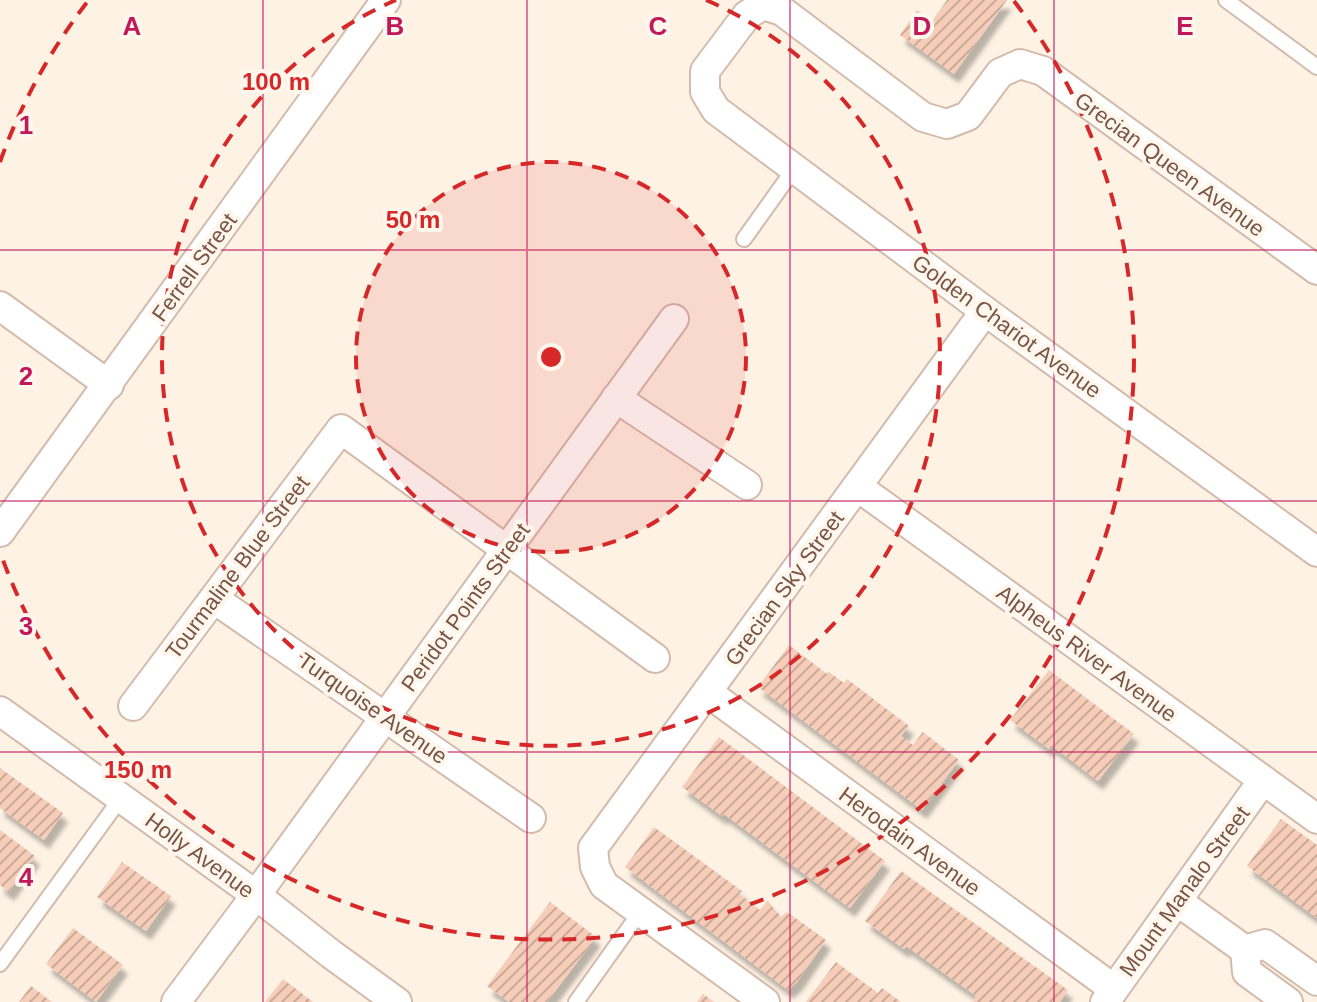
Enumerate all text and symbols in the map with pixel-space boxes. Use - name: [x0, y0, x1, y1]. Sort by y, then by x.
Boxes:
- text: A: [123, 11, 142, 41]
- text: B: [386, 11, 404, 41]
- text: C: [649, 11, 668, 41]
- text: D: [913, 11, 931, 41]
- text: E: [1176, 11, 1194, 41]
- text: 100 m: [242, 68, 310, 95]
- street label: Grecian Queen Avenue: [1070, 87, 1269, 242]
- text: 1: [19, 110, 33, 140]
- text: 50 m: [386, 206, 440, 233]
- street label: Ferrell Street: [147, 209, 242, 326]
- street label: Golden Chariot Avenue: [907, 250, 1106, 403]
- centre of rings: [537, 343, 565, 371]
- text: 2: [19, 361, 33, 391]
- street label: Tourmaline Blue Street: [160, 471, 314, 664]
- street label: Grecian Sky Street: [720, 506, 849, 670]
- street label: Peridot Points Street: [396, 518, 535, 696]
- street label: Alpheus River Avenue: [992, 580, 1181, 727]
- text: 3: [19, 611, 33, 641]
- street label: Turquoise Avenue: [293, 648, 452, 769]
- text: 150 m: [104, 756, 172, 783]
- street label: Herodain Avenue: [834, 782, 985, 901]
- street label: Mount Manalo Street: [1114, 801, 1255, 981]
- street label: Holly Avenue: [141, 808, 259, 903]
- text: 4: [19, 862, 34, 892]

